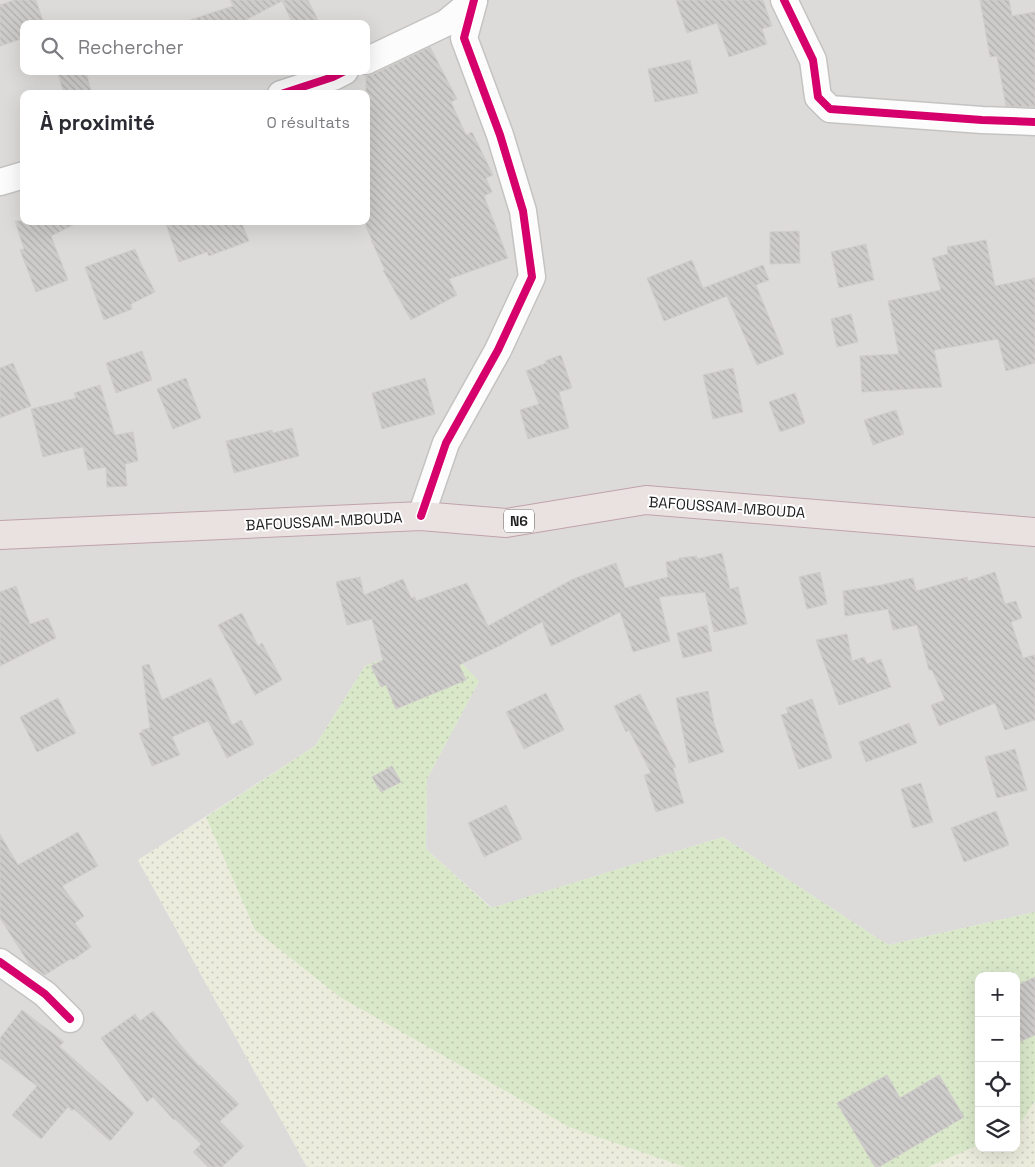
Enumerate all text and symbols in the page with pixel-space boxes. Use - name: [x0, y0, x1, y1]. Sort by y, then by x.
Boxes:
- search box: [20, 20, 370, 75]
- icon: search: [38, 34, 66, 62]
- text: Rechercher: [78, 35, 184, 60]
- text: À proximité: [40, 109, 155, 136]
- text: 0 résultats: [266, 112, 350, 133]
- street label: BAFOUSSAM-MBOUDA: [648, 492, 807, 522]
- street label: BAFOUSSAM-MBOUDA: [245, 507, 403, 535]
- road number: N6: [504, 510, 534, 532]
- map controls: [975, 972, 1020, 1152]
- button: +: [975, 972, 1020, 1017]
- button: −: [975, 1017, 1020, 1062]
- button: locate: [975, 1062, 1020, 1107]
- button: layers: [975, 1107, 1020, 1152]

